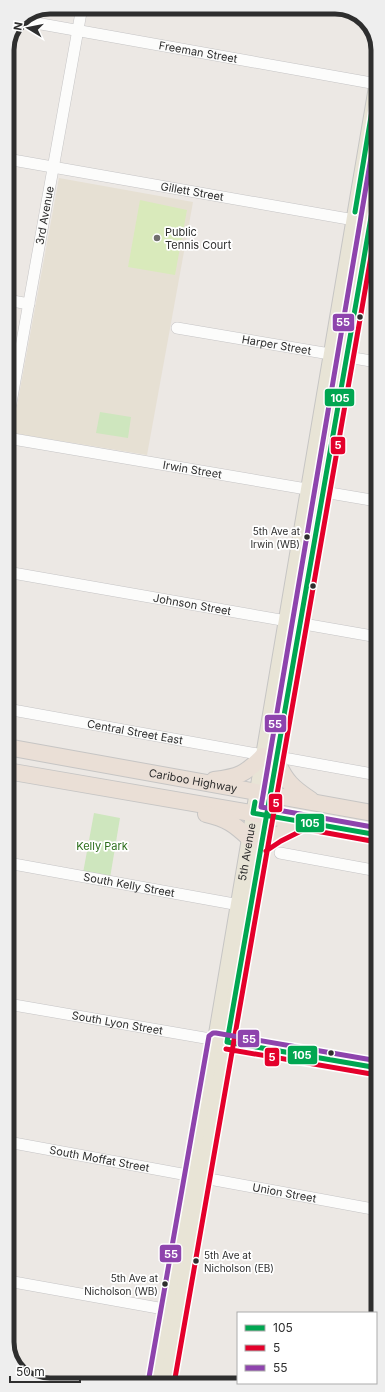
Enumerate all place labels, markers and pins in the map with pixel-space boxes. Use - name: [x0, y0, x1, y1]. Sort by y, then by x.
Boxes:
- place label: Public Tennis Court: [165, 225, 232, 252]
- marker: Public Tennis Court: [152, 233, 162, 243]
- unlabelled marker: [355, 312, 365, 322]
- place label: 5th Ave at Irwin (WB): [250, 525, 301, 550]
- marker: 5th Ave at Irwin (WB): [302, 532, 312, 542]
- unlabelled marker: [308, 581, 318, 591]
- unlabelled marker: [326, 1048, 336, 1058]
- place label: 5th Ave at Nicholson (EB): [204, 1249, 274, 1274]
- marker: 5th Ave at Nicholson (EB): [191, 1256, 201, 1266]
- place label: 5th Ave at Nicholson (WB): [84, 1272, 159, 1297]
- marker: 5th Ave at Nicholson (WB): [160, 1279, 170, 1289]

